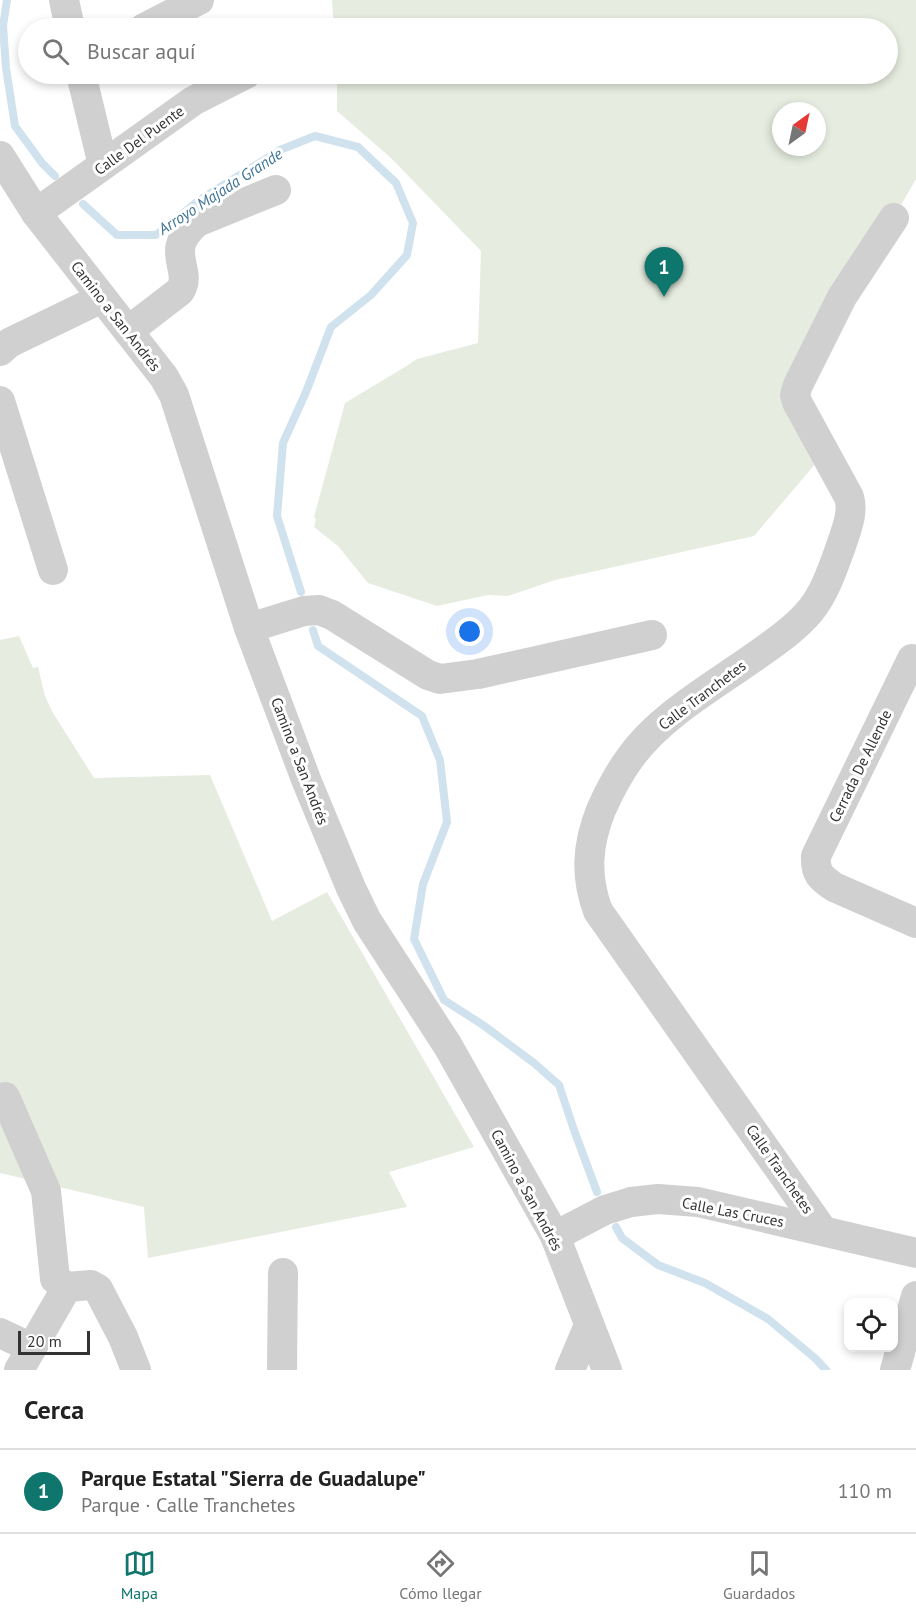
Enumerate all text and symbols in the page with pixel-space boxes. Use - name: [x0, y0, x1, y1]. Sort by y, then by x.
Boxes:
- search box: [18, 18, 898, 84]
- icon: search: [39, 35, 72, 68]
- text: Buscar aquí: [87, 37, 196, 65]
- street label: Calle Del Puente: [90, 101, 188, 179]
- north arrow: [772, 102, 826, 156]
- water label: Arroyo Majada Grande: [153, 143, 286, 239]
- pin: 1: [644, 248, 684, 297]
- street label: Camino a San Andrés: [67, 257, 165, 375]
- your location: [455, 617, 484, 646]
- street label: Calle Tranchetes: [655, 656, 749, 734]
- street label: Camino a San Andrés: [267, 695, 333, 827]
- street label: Cerrada De Allende: [825, 707, 895, 825]
- street label: Calle Tranchetes: [742, 1121, 818, 1217]
- street label: Camino a San Andrés: [487, 1126, 567, 1254]
- street label: Calle Las Cruces: [681, 1193, 785, 1231]
- map controls: [844, 1298, 898, 1352]
- button: locate: [844, 1298, 898, 1352]
- scale bar: [18, 1328, 90, 1356]
- text: 20 m: [27, 1331, 62, 1351]
- text: Cerca: [24, 1393, 84, 1426]
- text: Parque Estatal "Sierra de Guadalupe": [81, 1464, 426, 1492]
- text: 1: [38, 1478, 49, 1504]
- text: 110 m: [838, 1478, 892, 1504]
- text: Parque · Calle Tranchetes: [81, 1492, 295, 1518]
- tab: Mapa: [121, 1547, 158, 1603]
- tab: Cómo llegar: [399, 1547, 482, 1603]
- tab: Guardados: [723, 1547, 795, 1603]

